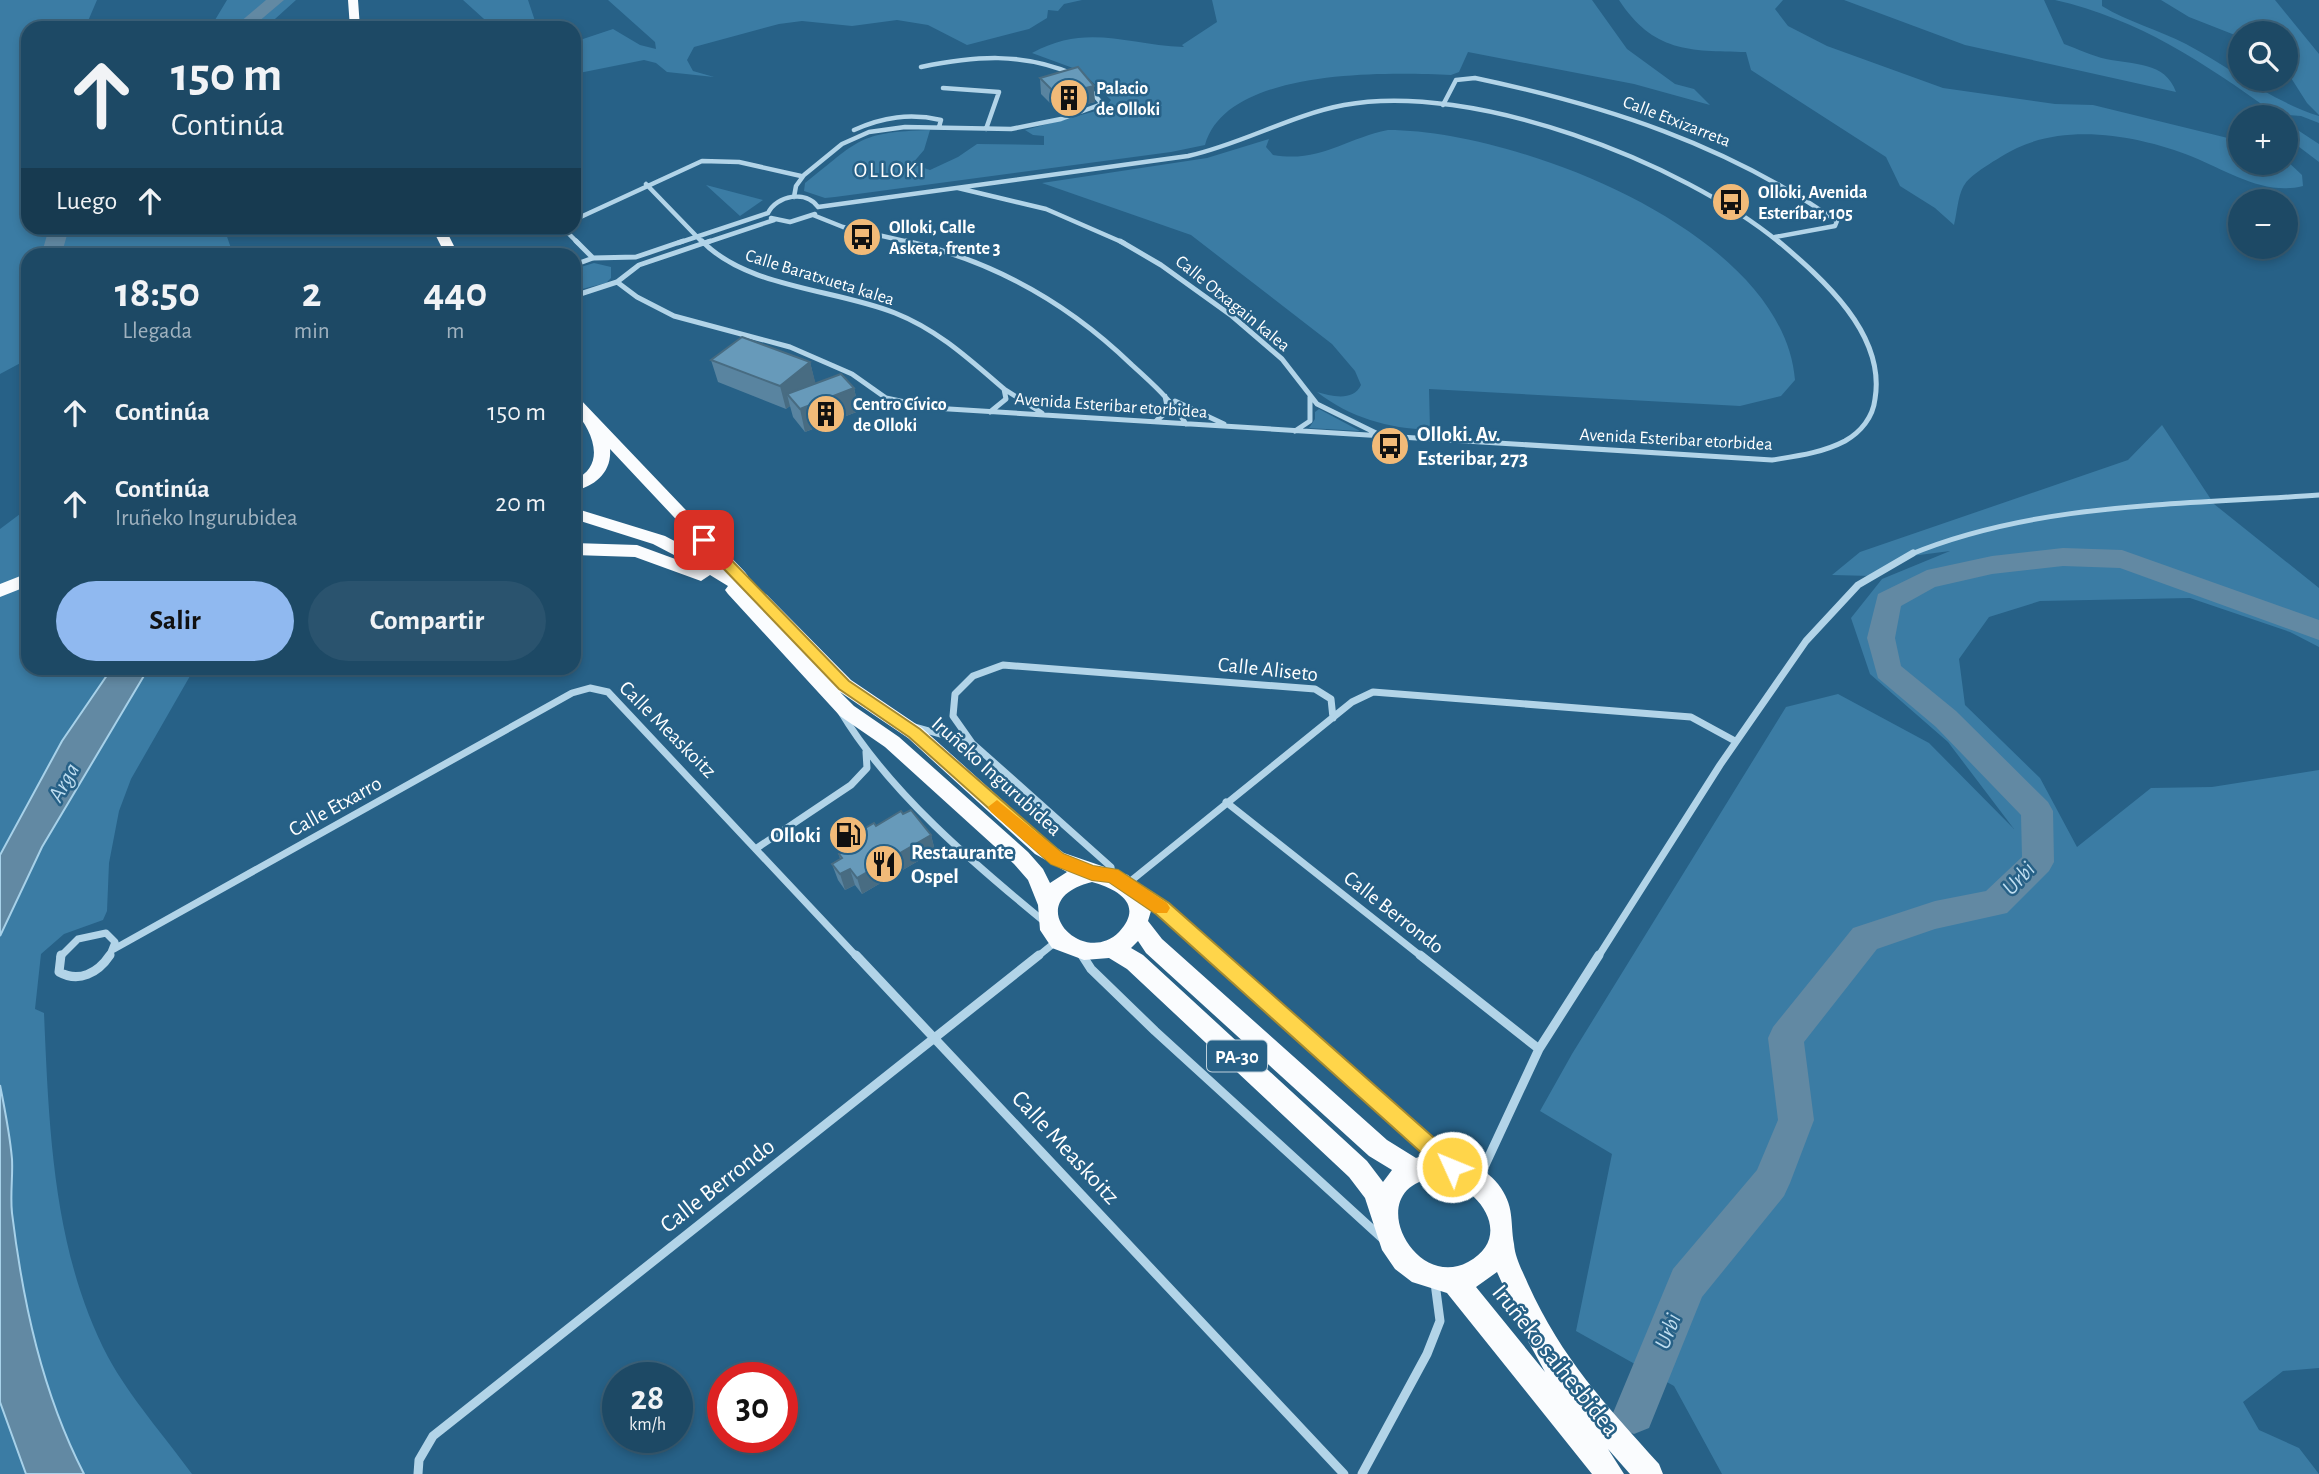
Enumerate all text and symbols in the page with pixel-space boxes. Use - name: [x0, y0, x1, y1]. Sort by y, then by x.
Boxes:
- map controls: [2228, 21, 2298, 259]
- button: search: [2228, 21, 2298, 91]
- icon: ahead: [56, 49, 147, 140]
- text: 150 m: [171, 51, 282, 100]
- building icon: Palacio de Olloki: [1048, 77, 1090, 119]
- place label: Palacio de Olloki: [1096, 80, 1160, 119]
- street label: Calle Etxizarreta: [1620, 93, 1733, 151]
- button: +: [2228, 105, 2298, 175]
- text: Continúa: [171, 109, 284, 141]
- district label: OLLOKI: [854, 160, 926, 181]
- bus stop icon: Olloki, Avenida Esteríbar, 105: [1710, 181, 1752, 223]
- icon: ahead: [131, 182, 169, 220]
- place label: Olloki, Avenida Esteríbar, 105: [1758, 184, 1868, 223]
- text: Luego: [56, 188, 117, 214]
- button: −: [2228, 189, 2298, 259]
- bus stop icon: Olloki, Calle Asketa, frente 3: [841, 216, 883, 258]
- place label: Olloki, Calle Asketa, frente 3: [889, 219, 1001, 258]
- street label: Calle Baratxueta kalea: [743, 247, 896, 309]
- street label: Calle Otxagain kalea: [1172, 252, 1293, 355]
- text: 18:50: [115, 272, 200, 314]
- text: 2: [302, 272, 322, 314]
- text: 440: [423, 272, 487, 314]
- text: Llegada: [123, 320, 192, 343]
- text: min: [294, 320, 330, 343]
- text: m: [446, 320, 464, 343]
- street label: Avenida Esteribar etorbidea: [1014, 390, 1208, 422]
- building icon: Centro Cívico de Olloki: [805, 393, 847, 435]
- icon: ahead: [56, 394, 94, 432]
- place label: Centro Cívico de Olloki: [853, 396, 947, 435]
- text: Continúa: [115, 399, 210, 425]
- text: 150 m: [487, 399, 546, 425]
- place label: Olloki. Av. Esteribar, 273: [1417, 424, 1528, 469]
- bus stop icon: Olloki. Av. Esteribar, 273: [1369, 425, 1411, 467]
- street label: Avenida Esteribar etorbidea: [1579, 426, 1773, 454]
- text: Continúa: [115, 476, 210, 502]
- icon: ahead: [56, 485, 94, 523]
- text: 20 m: [495, 490, 546, 516]
- text: Iruñeko Ingurubidea: [115, 507, 298, 530]
- pin: [674, 510, 734, 570]
- icon: arrive: [685, 521, 723, 559]
- button: Salir: [56, 581, 294, 661]
- button: Compartir: [308, 581, 546, 661]
- street label: Calle Aliseto: [1217, 654, 1319, 685]
- street label: Calle Measkoitz: [615, 677, 720, 782]
- street label: Iruñeko Ingurubidea: [928, 713, 1066, 840]
- water label: Arga: [44, 760, 84, 807]
- street label: Calle Etxarro: [285, 772, 385, 840]
- fuel station icon: Olloki: [827, 814, 869, 856]
- place label: Olloki: [770, 825, 821, 846]
- place label: Restaurante Ospel: [911, 842, 1014, 887]
- restaurant icon: Restaurante Ospel: [863, 843, 905, 885]
- water label: Urbi: [1998, 858, 2040, 900]
- street label: Calle Berrondo: [1340, 867, 1448, 958]
- road number: PA-30: [1207, 1040, 1267, 1072]
- street label: Calle Measkoitz: [1007, 1086, 1124, 1209]
- position arrow: [1415, 1130, 1489, 1204]
- street label: Calle Berrondo: [656, 1134, 779, 1238]
- street label: Iruñeko saihesbidea: [1487, 1281, 1623, 1441]
- water label: Urbi: [1651, 1311, 1686, 1353]
- speed limit sign: 30: [707, 1362, 798, 1453]
- text: 28: [631, 1381, 664, 1416]
- text: km/h: [629, 1416, 666, 1434]

